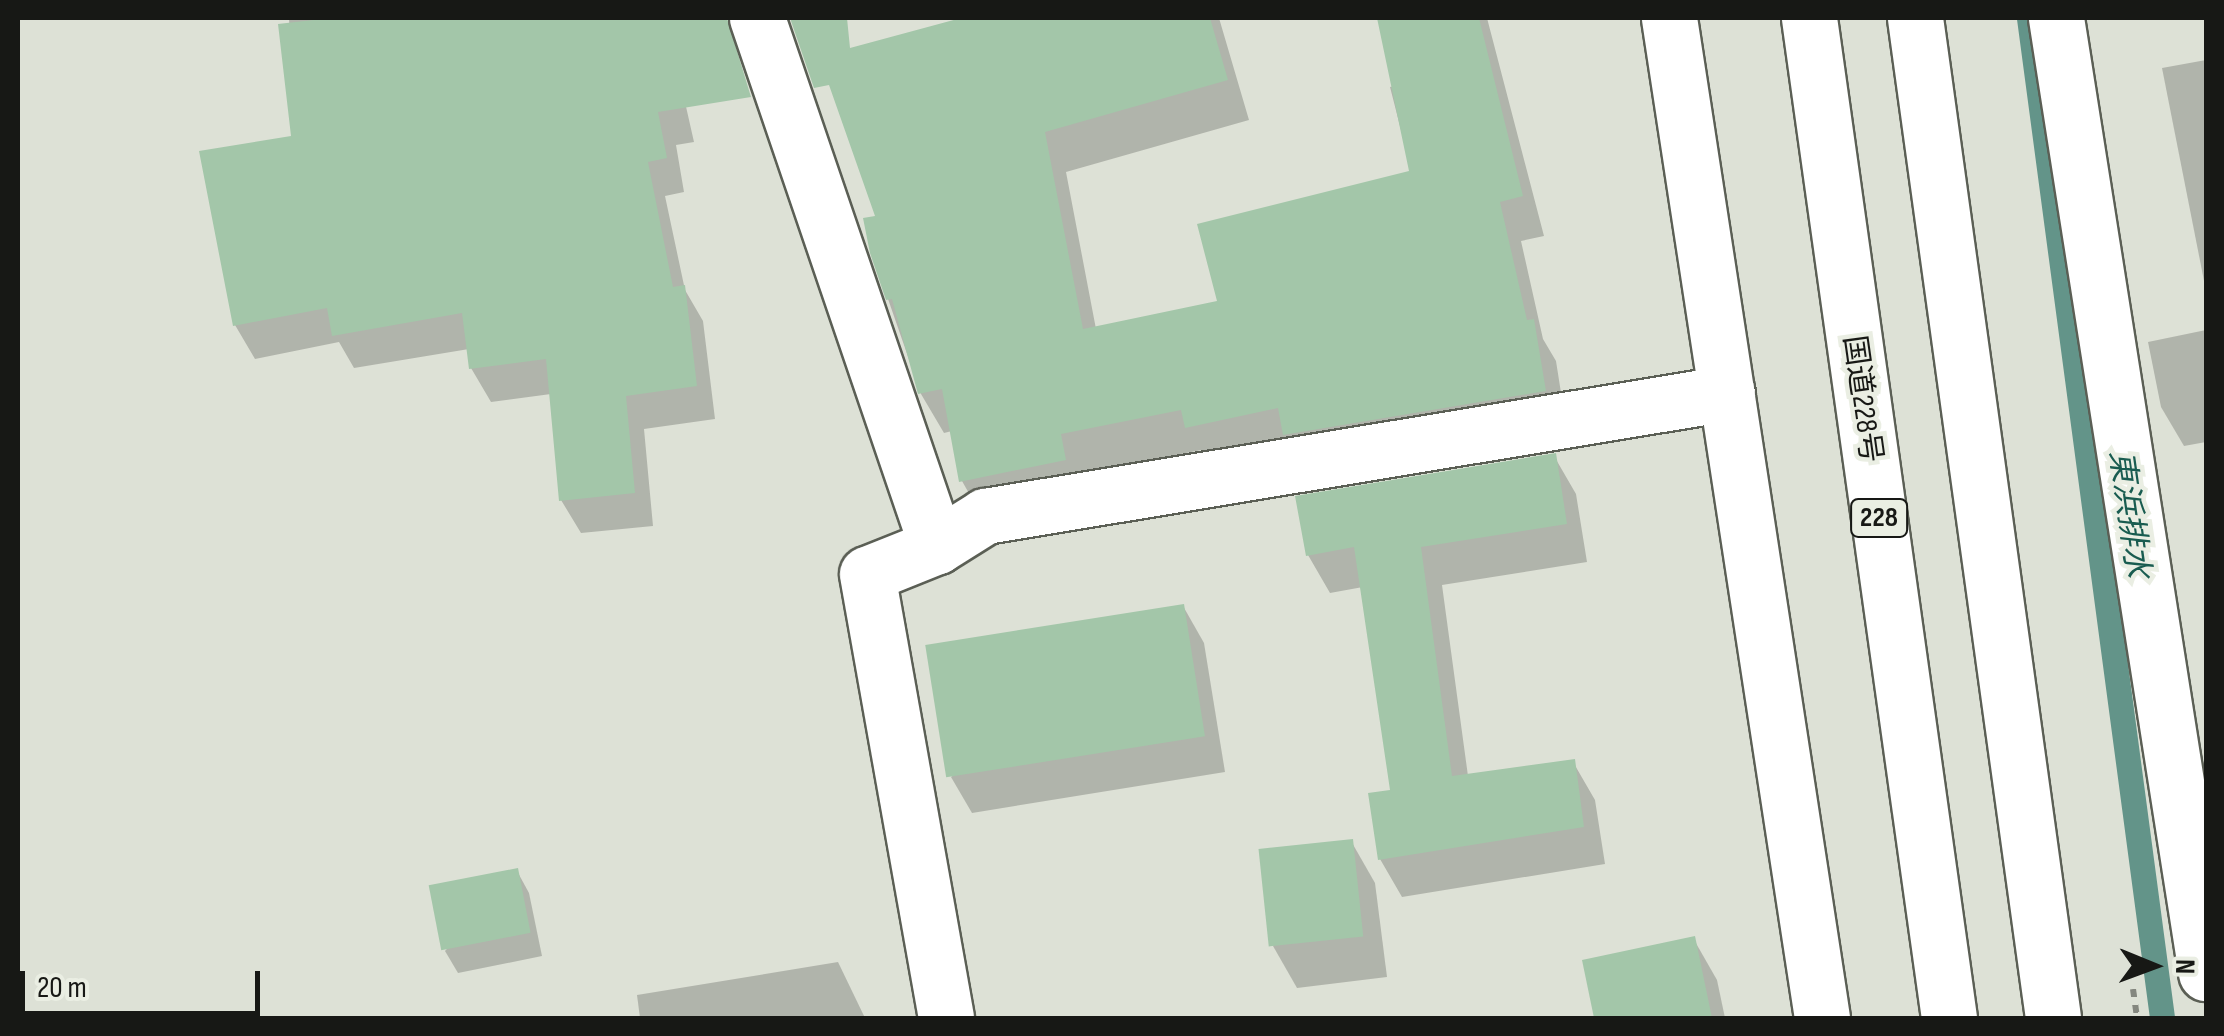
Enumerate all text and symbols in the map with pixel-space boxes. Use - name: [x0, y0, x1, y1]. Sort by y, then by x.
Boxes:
- street label: 国道228号: [1835, 333, 1889, 465]
- water label: 東浜排水: [2100, 448, 2156, 580]
- road number: 228: [1849, 495, 1909, 541]
- north arrow: [2104, 916, 2204, 1016]
- scale bar: [25, 951, 265, 1013]
- text: N: [2168, 959, 2201, 974]
- text: 20 m: [37, 970, 87, 1006]

